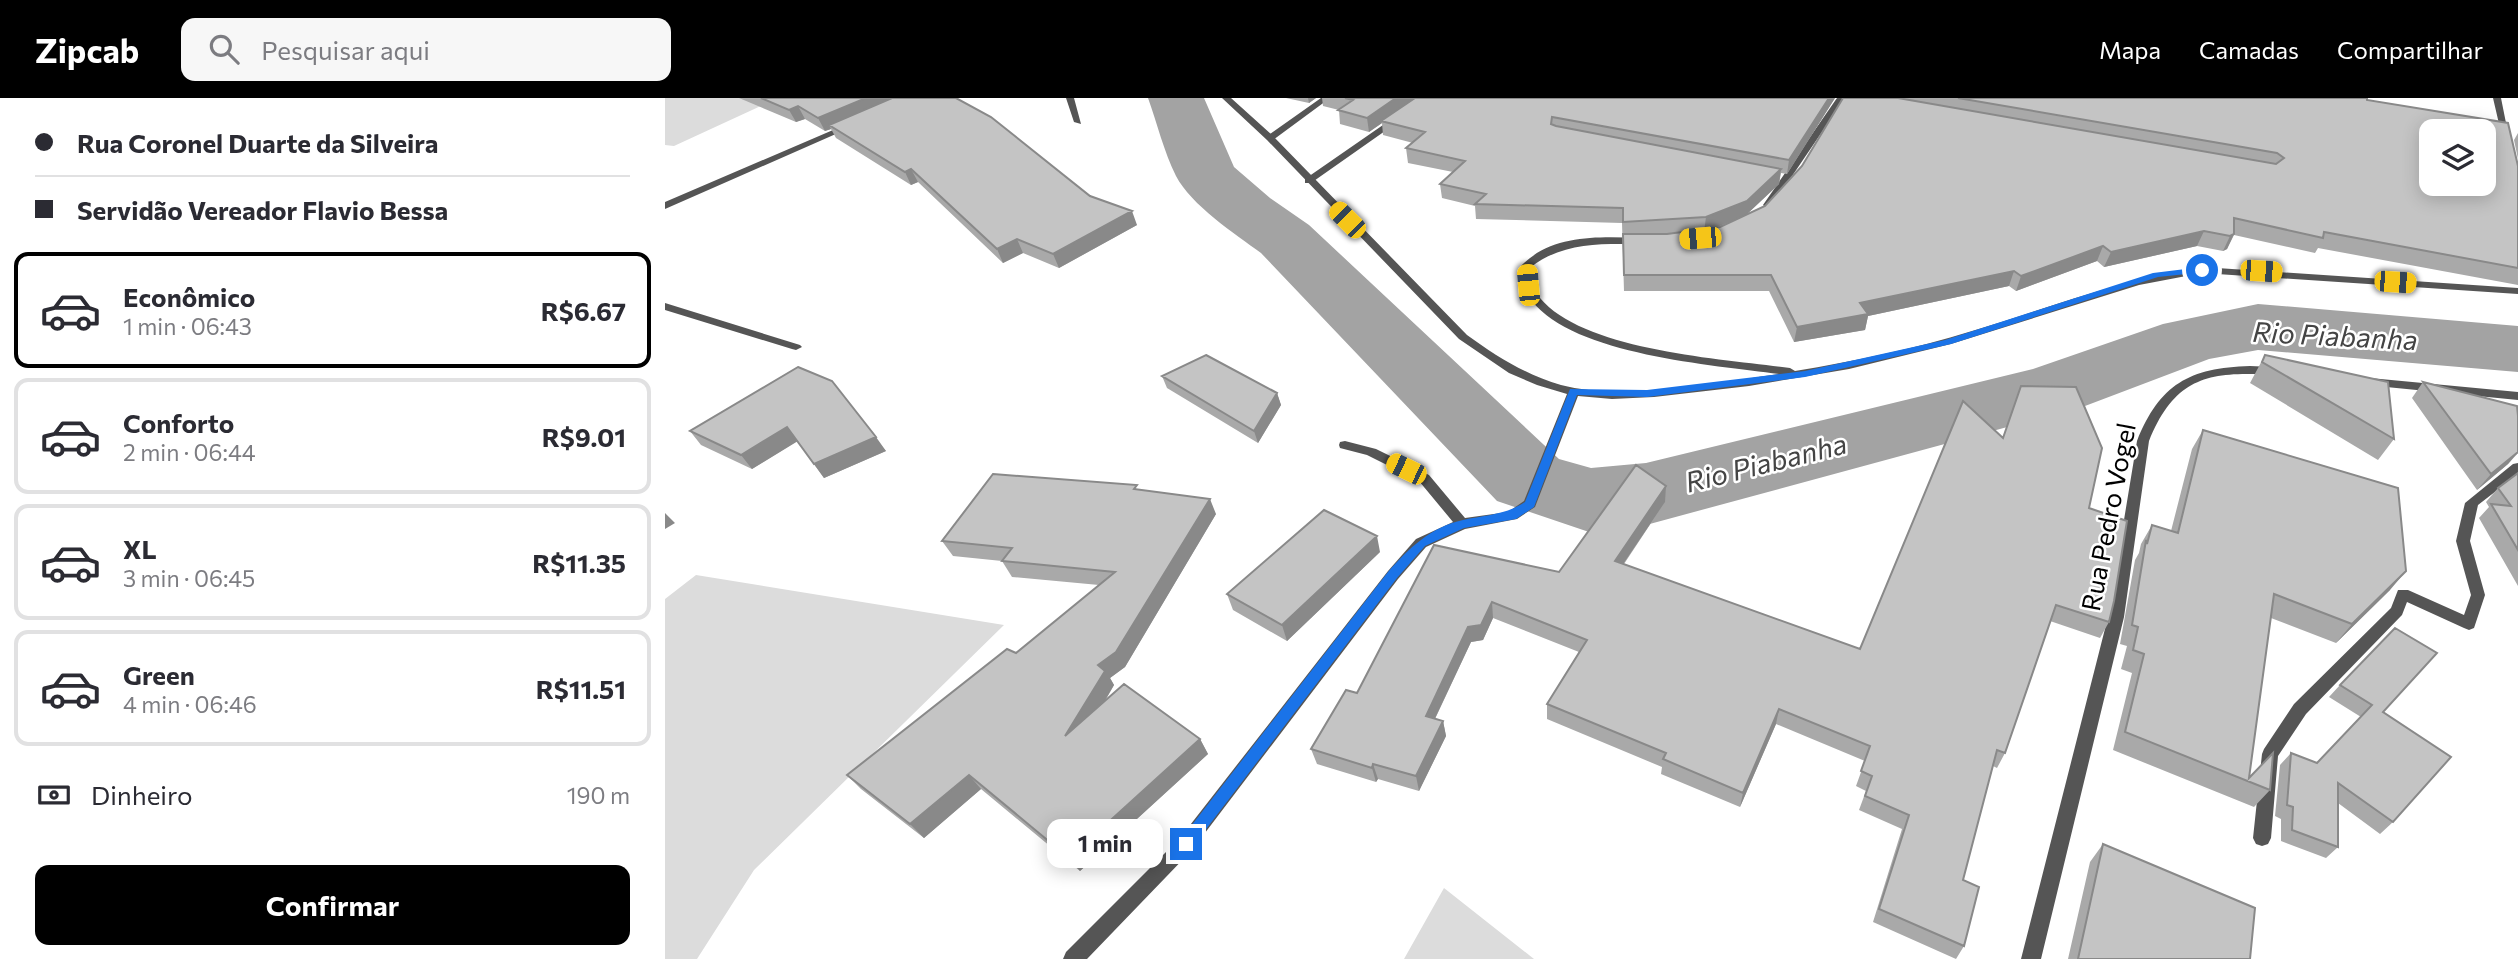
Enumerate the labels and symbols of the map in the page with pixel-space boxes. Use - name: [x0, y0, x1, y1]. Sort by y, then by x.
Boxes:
- car: [1325, 198, 1370, 242]
- car: [1679, 226, 1722, 250]
- route start: [2186, 254, 2218, 286]
- car: [2240, 259, 2283, 283]
- car: [1516, 263, 1541, 307]
- car: [2374, 270, 2417, 294]
- water label: Rio Piabanha: [2252, 314, 2419, 356]
- street label: Rua Pedro Vogel: [2074, 420, 2141, 613]
- water label: Rio Piabanha: [1681, 426, 1850, 499]
- car: [1383, 450, 1430, 488]
- callout: 1 min: [1046, 820, 1161, 868]
- route end: [1170, 828, 1202, 860]

